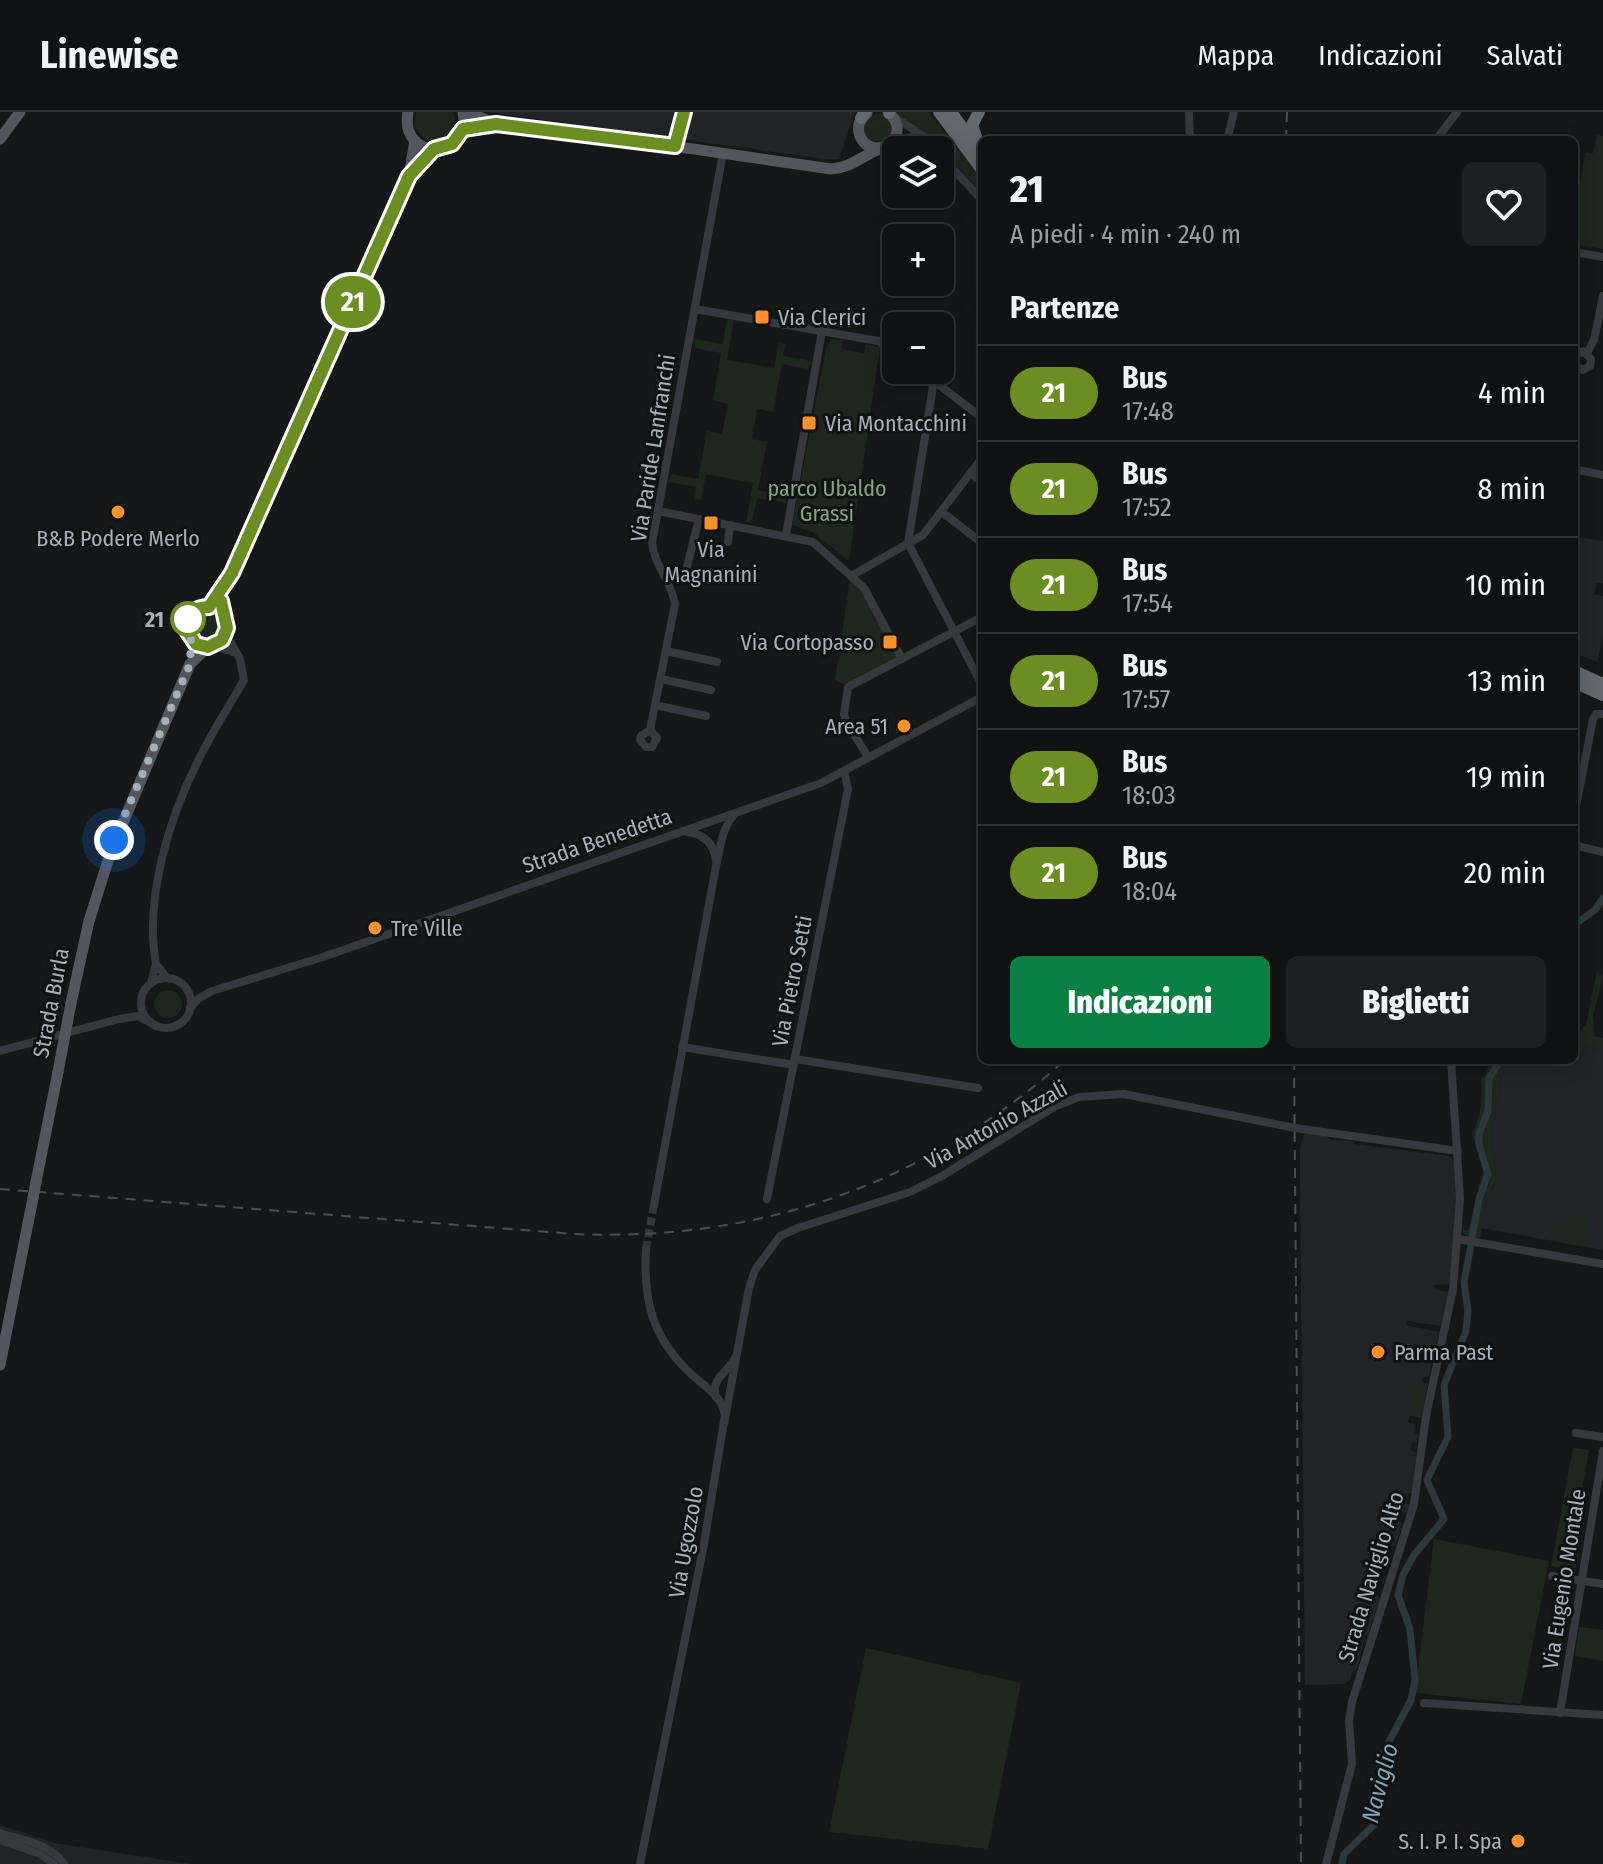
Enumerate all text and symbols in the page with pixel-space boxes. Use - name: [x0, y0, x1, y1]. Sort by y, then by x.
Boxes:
- text: Linewise: [40, 32, 179, 78]
- text: Mappa: [1197, 39, 1274, 72]
- text: Indicazioni: [1318, 39, 1443, 72]
- text: Salvati: [1487, 39, 1563, 72]
- map controls: [882, 136, 954, 384]
- button: layers: [882, 136, 954, 208]
- button: heart: [1462, 162, 1546, 246]
- text: 21: [1010, 166, 1044, 212]
- text: A piedi · 4 min · 240 m: [1010, 219, 1241, 250]
- button: +: [882, 224, 954, 296]
- line badge: 21: [317, 276, 389, 328]
- text: 21: [341, 285, 365, 318]
- text: Partenze: [1010, 290, 1119, 326]
- place label: Via Clerici: [778, 304, 866, 331]
- marker: Via Clerici: [753, 308, 771, 326]
- button: −: [882, 312, 954, 384]
- street label: Via Paride Lanfranchi: [625, 352, 681, 544]
- text: Bus: [1122, 360, 1167, 396]
- text: 4 min: [1478, 375, 1546, 411]
- text: 21: [1042, 376, 1066, 409]
- text: 17:48: [1122, 396, 1174, 427]
- place label: Via Montacchini: [825, 410, 967, 437]
- marker: Via Montacchini: [800, 414, 818, 432]
- text: Bus: [1122, 456, 1167, 492]
- text: 8 min: [1478, 471, 1546, 507]
- text: 21: [1042, 472, 1066, 505]
- park label: parco Ubaldo Grassi: [767, 475, 887, 527]
- text: 17:52: [1122, 492, 1171, 523]
- marker: B&B Podere Merlo: [109, 503, 127, 521]
- marker: Via Magnanini: [702, 514, 720, 532]
- place label: B&B Podere Merlo: [36, 525, 200, 552]
- place label: Via Magnanini: [664, 536, 758, 588]
- text: Bus: [1122, 552, 1167, 588]
- text: 10 min: [1465, 567, 1546, 603]
- text: 21: [1042, 568, 1066, 601]
- text: 17:54: [1122, 588, 1173, 619]
- marker: 21: [171, 602, 205, 636]
- place label: 21: [144, 606, 164, 633]
- place label: Via Cortopasso: [741, 629, 874, 656]
- marker: Via Cortopasso: [881, 633, 899, 651]
- text: Bus: [1122, 648, 1167, 684]
- text: 13 min: [1467, 663, 1546, 699]
- text: 21: [1042, 664, 1066, 697]
- text: 17:57: [1122, 684, 1170, 715]
- place label: Area 51: [825, 713, 888, 740]
- marker: Area 51: [895, 717, 913, 735]
- text: Bus: [1122, 744, 1167, 780]
- text: 19 min: [1466, 759, 1546, 795]
- text: 21: [1042, 760, 1066, 793]
- text: 18:03: [1122, 780, 1176, 811]
- street label: Strada Benedetta: [519, 803, 675, 879]
- your location: [94, 820, 134, 860]
- text: Bus: [1122, 840, 1167, 876]
- text: 20 min: [1464, 855, 1546, 891]
- text: 21: [1042, 856, 1066, 889]
- text: 18:04: [1122, 876, 1177, 907]
- street label: Via Pietro Setti: [766, 913, 818, 1049]
- place label: Tre Ville: [391, 915, 463, 942]
- marker: Tre Ville: [366, 919, 384, 937]
- street label: Strada Burla: [27, 946, 75, 1060]
- button: Indicazioni: [1010, 956, 1270, 1048]
- button: Biglietti: [1286, 956, 1546, 1048]
- street label: Via Antonio Azzali: [920, 1075, 1072, 1175]
- place label: Parma Past: [1394, 1339, 1494, 1366]
- marker: Parma Past: [1369, 1343, 1387, 1361]
- street label: Via Ugozzolo: [663, 1484, 709, 1600]
- street label: Via Eugenio Montale: [1536, 1487, 1592, 1671]
- street label: Strada Naviglio Alto: [1332, 1488, 1410, 1666]
- water label: Naviglio: [1356, 1740, 1404, 1826]
- place label: S. I. P. I. Spa: [1398, 1828, 1502, 1855]
- marker: S. I. P. I. Spa: [1509, 1832, 1527, 1850]

